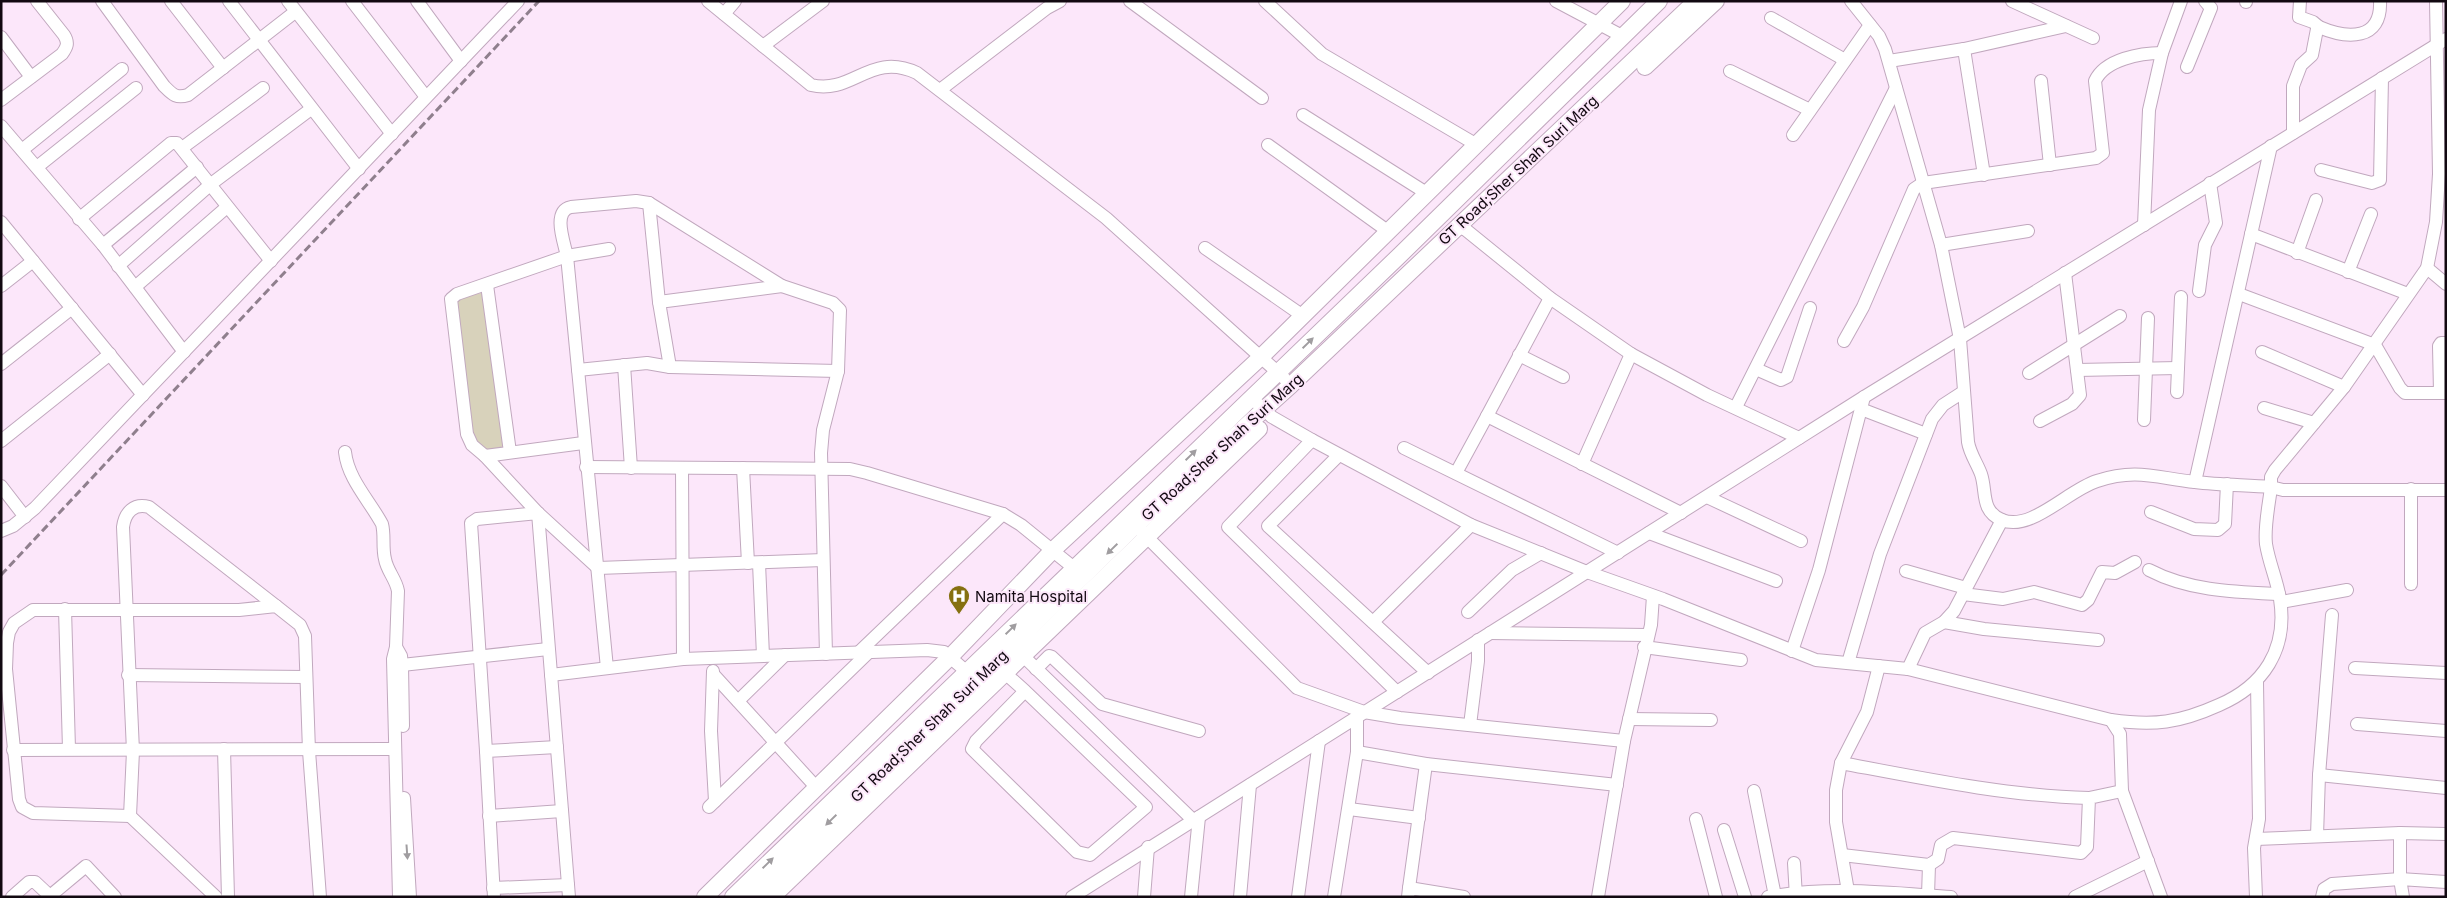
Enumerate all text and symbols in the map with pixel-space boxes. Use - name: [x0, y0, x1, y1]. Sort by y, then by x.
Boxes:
- street label: GT Road;Sher Shah Suri Marg: [1434, 91, 1602, 249]
- one-way arrow: [1302, 337, 1314, 349]
- street label: GT Road;Sher Shah Suri Marg: [1137, 369, 1307, 525]
- one-way arrow: [1185, 449, 1197, 461]
- one-way arrow: [1106, 543, 1118, 555]
- hospital icon: Namita Hospital: [947, 584, 971, 615]
- place label: Namita Hospital: [975, 587, 1087, 606]
- one-way arrow: [1005, 623, 1017, 635]
- street label: GT Road;Sher Shah Suri Marg: [846, 646, 1012, 806]
- one-way arrow: [826, 814, 838, 826]
- one-way arrow: [404, 844, 412, 860]
- one-way arrow: [762, 857, 774, 869]

